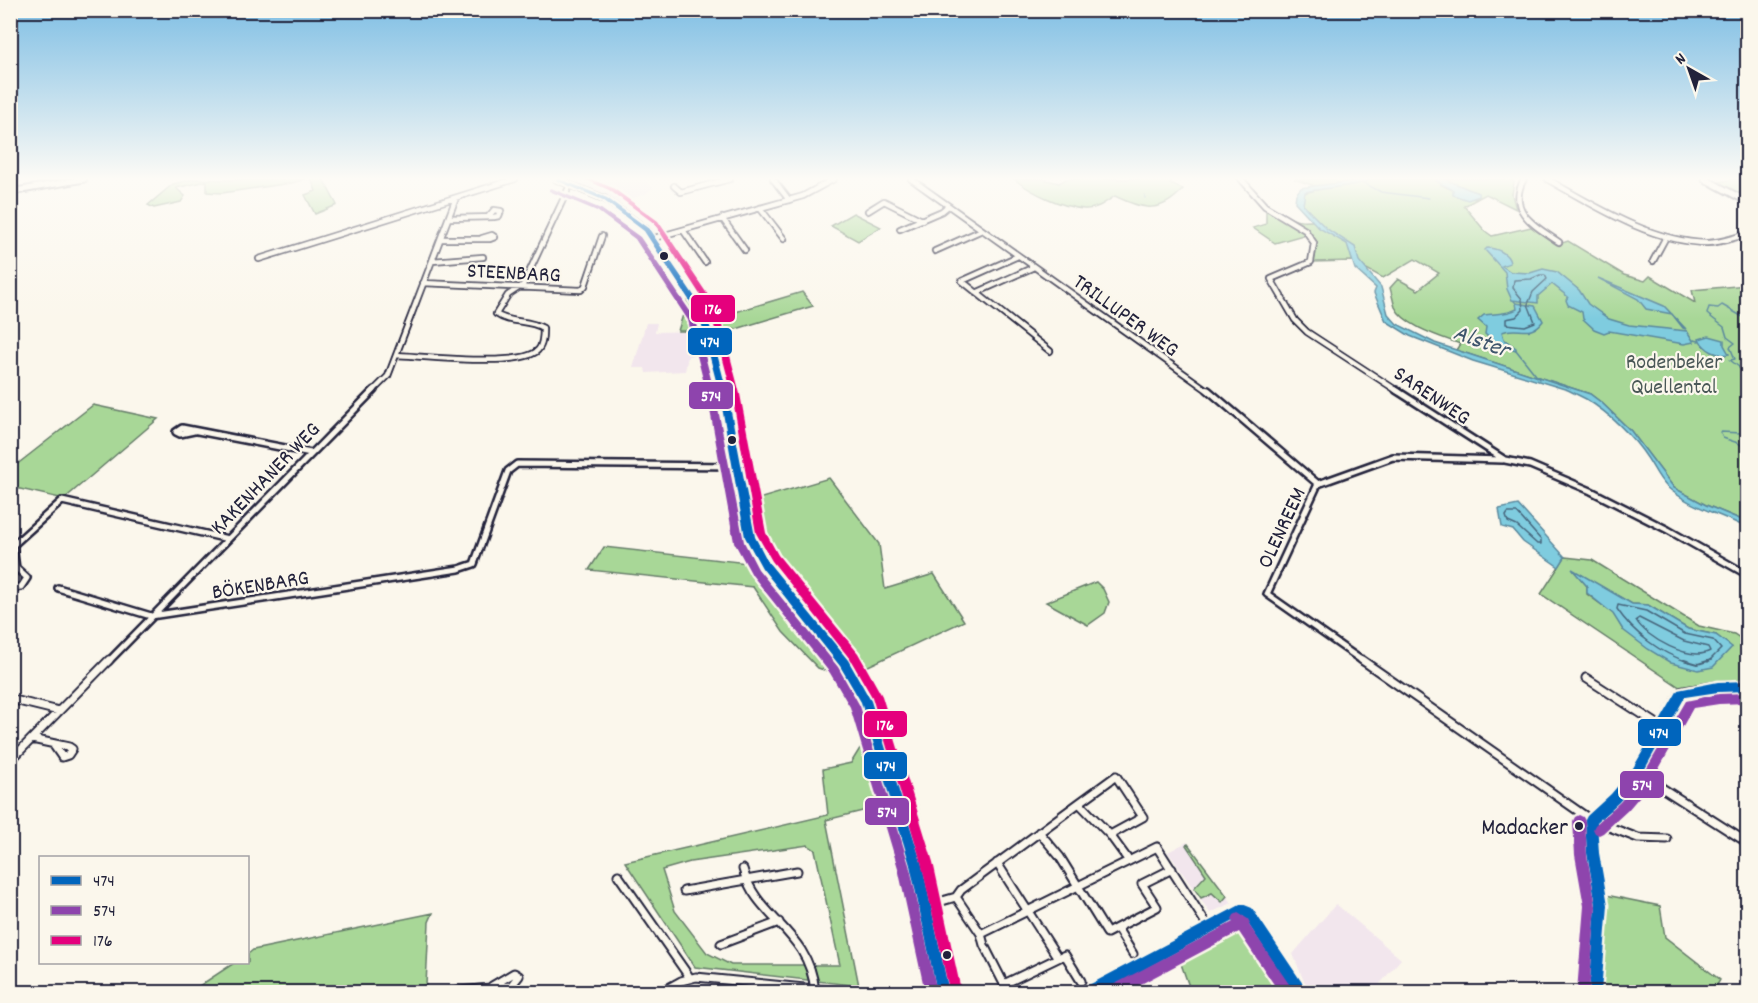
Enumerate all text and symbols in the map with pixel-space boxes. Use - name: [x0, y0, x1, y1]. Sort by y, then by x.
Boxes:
- north arrow: [1659, 39, 1719, 99]
- text: N: [1671, 48, 1691, 71]
- unlabelled marker: [658, 250, 670, 262]
- street label: STEENBARG: [466, 257, 561, 292]
- street label: TRILLUPER WEG: [1066, 268, 1184, 366]
- line badge: 176: [690, 294, 736, 323]
- text: 176: [704, 299, 722, 322]
- water label: Alster: [1448, 317, 1517, 370]
- line badge: 474: [687, 327, 733, 356]
- text: 474: [700, 332, 720, 355]
- park label: Rodenbeker Quellental: [1626, 348, 1723, 404]
- street label: SARENWEG: [1386, 360, 1476, 434]
- line badge: 574: [688, 381, 734, 410]
- text: 574: [701, 386, 721, 409]
- street label: KAKENHANER WEG: [204, 416, 329, 543]
- unlabelled marker: [726, 434, 738, 446]
- street label: OLENREEM: [1251, 483, 1315, 574]
- street label: BÖKENBARG: [210, 564, 311, 609]
- line badge: 176: [863, 710, 908, 738]
- text: 176: [876, 715, 894, 738]
- line badge: 474: [1637, 718, 1682, 747]
- text: 474: [1649, 723, 1669, 746]
- line badge: 474: [863, 751, 908, 780]
- text: 474: [876, 756, 896, 779]
- line badge: 574: [1619, 770, 1665, 799]
- text: 574: [1632, 775, 1652, 798]
- line badge: 574: [864, 797, 910, 826]
- text: 574: [877, 802, 897, 825]
- place label: Madacker: [1481, 812, 1568, 846]
- marker: Madacker: [1573, 820, 1585, 832]
- legend: [39, 856, 249, 964]
- text: 474: [93, 870, 115, 895]
- text: 574: [93, 900, 116, 925]
- text: 176: [93, 930, 113, 955]
- unlabelled marker: [941, 949, 953, 961]

